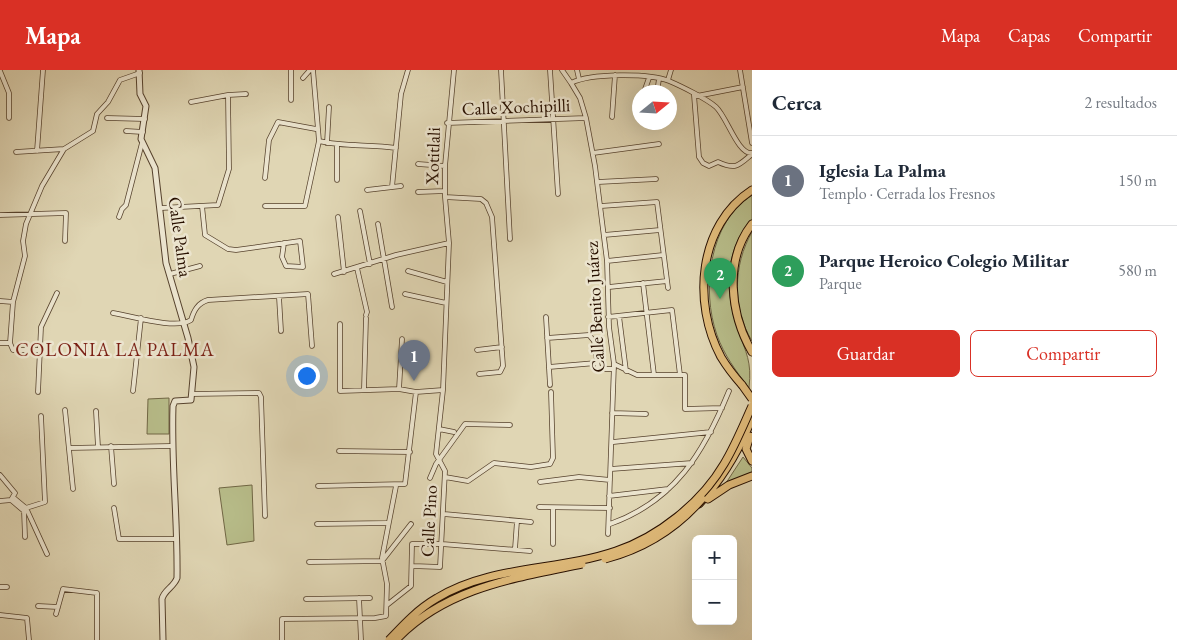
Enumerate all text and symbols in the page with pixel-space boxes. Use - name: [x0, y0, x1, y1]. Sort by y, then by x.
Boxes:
- text: Mapa: [25, 20, 81, 51]
- text: Mapa: [941, 24, 980, 47]
- text: Capas: [1008, 24, 1050, 47]
- text: Compartir: [1078, 24, 1152, 47]
- north arrow: [632, 85, 677, 130]
- text: Cerca: [772, 89, 822, 116]
- text: 2 resultados: [1085, 92, 1157, 113]
- street label: Calle Xochipilli: [461, 93, 571, 120]
- street label: Xotitlali: [420, 126, 445, 186]
- text: Iglesia La Palma: [819, 158, 946, 183]
- text: 1: [784, 170, 792, 191]
- text: 150 m: [1118, 170, 1157, 191]
- text: Templo · Cerrada los Fresnos: [819, 183, 995, 204]
- street label: Calle Palma: [163, 195, 198, 279]
- street label: Calle Benito Juárez: [580, 241, 609, 373]
- text: Parque Heroico Colegio Militar: [819, 248, 1069, 273]
- pin: 2: [704, 258, 736, 299]
- text: 2: [784, 260, 792, 281]
- text: 580 m: [1118, 260, 1157, 281]
- text: Parque: [819, 273, 862, 294]
- button: Guardar: [772, 330, 960, 377]
- button: Compartir: [970, 330, 1157, 377]
- district label: COLONIA LA PALMA: [15, 337, 215, 362]
- pin: 1: [398, 340, 430, 381]
- your location: [294, 363, 320, 389]
- street label: Calle Pino: [415, 484, 442, 558]
- map controls: [692, 535, 737, 625]
- button: +: [692, 535, 737, 580]
- button: −: [692, 580, 737, 625]

